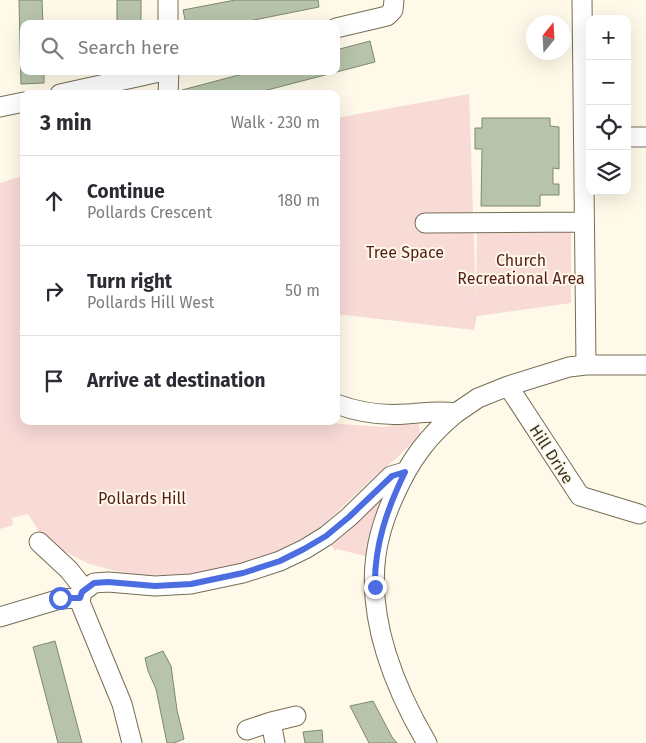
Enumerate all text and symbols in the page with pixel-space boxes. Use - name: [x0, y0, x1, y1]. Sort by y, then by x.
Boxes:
- north arrow: [526, 15, 571, 60]
- map controls: [586, 15, 631, 195]
- button: +: [586, 15, 631, 60]
- search box: [20, 20, 340, 75]
- icon: search: [38, 34, 66, 62]
- text: Search here: [78, 36, 179, 59]
- button: −: [586, 60, 631, 105]
- button: locate: [586, 105, 631, 150]
- text: 3 min: [40, 110, 92, 136]
- text: Walk · 230 m: [231, 113, 320, 132]
- button: layers: [586, 150, 631, 195]
- text: Continue: [87, 180, 165, 203]
- icon: ahead: [40, 187, 68, 215]
- text: 180 m: [277, 191, 320, 210]
- text: Pollards Crescent: [87, 203, 212, 222]
- park label: Tree Space: [366, 243, 444, 262]
- park label: Church Recreational Area: [457, 251, 585, 288]
- text: Turn right: [87, 270, 172, 293]
- icon: right: [40, 277, 68, 305]
- text: 50 m: [285, 281, 320, 300]
- text: Pollards Hill West: [87, 293, 214, 312]
- icon: arrive: [40, 367, 68, 395]
- text: Arrive at destination: [87, 369, 266, 392]
- street label: Hill Drive: [525, 421, 578, 487]
- park label: Pollards Hill: [98, 489, 186, 508]
- route end: [364, 576, 387, 599]
- route start: [49, 587, 72, 610]

